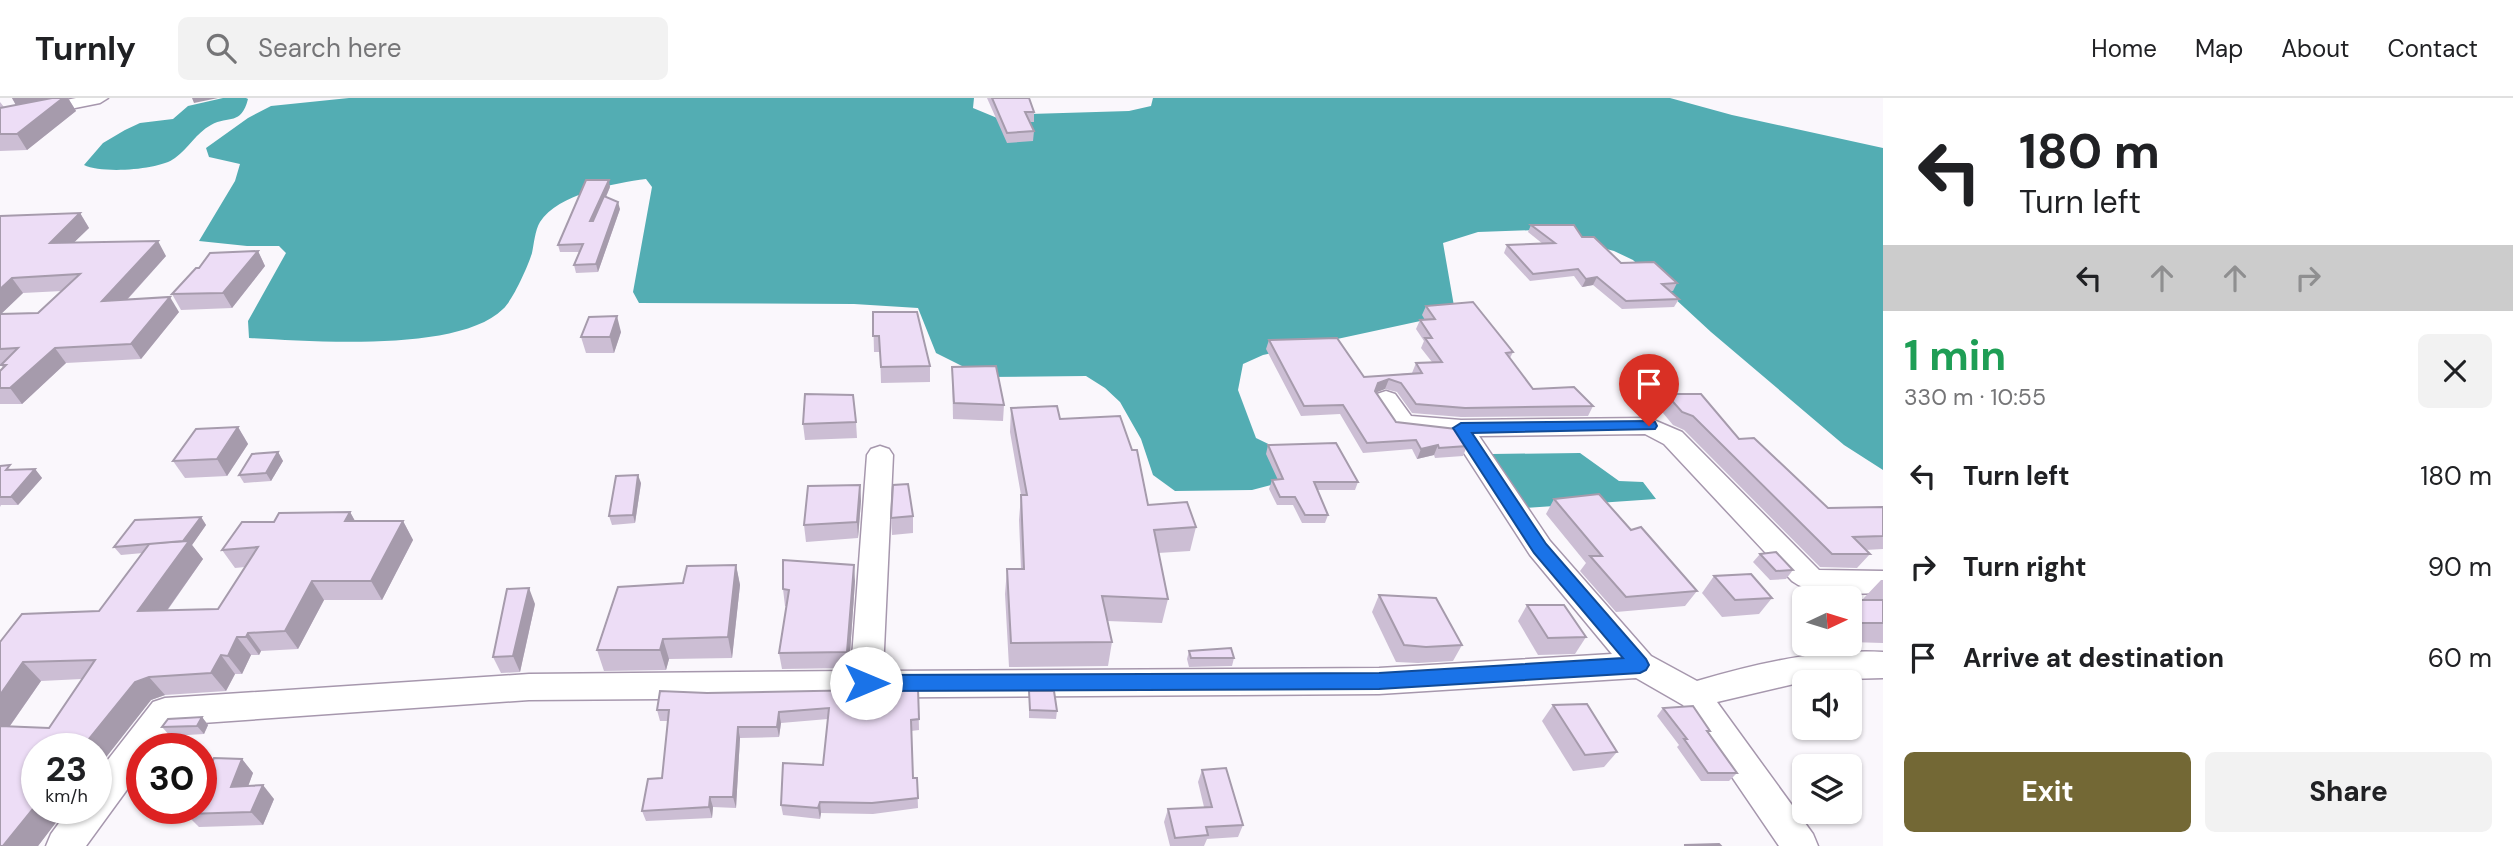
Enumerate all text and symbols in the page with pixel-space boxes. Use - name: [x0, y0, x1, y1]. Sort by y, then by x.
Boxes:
- search box: [178, 17, 668, 80]
- text: Turnly: [35, 27, 136, 70]
- icon: search: [202, 29, 240, 67]
- text: Search here: [258, 31, 401, 65]
- text: Home: [2091, 33, 2157, 64]
- text: Map: [2195, 33, 2243, 64]
- text: About: [2281, 33, 2350, 64]
- text: Contact: [2388, 33, 2478, 64]
- text: 180 m: [2019, 119, 2160, 183]
- icon: left: [1904, 126, 1995, 217]
- text: Turn left: [2019, 181, 2141, 223]
- icon: left: [2070, 259, 2108, 297]
- icon: ahead: [2143, 259, 2181, 297]
- icon: ahead: [2216, 259, 2254, 297]
- icon: right: [2289, 259, 2327, 297]
- text: 1 min: [1904, 328, 2006, 383]
- button: close: [2418, 334, 2492, 408]
- pin: [1619, 354, 1679, 426]
- icon: arrive: [1630, 365, 1668, 403]
- text: 330 m · 10:55: [1904, 382, 2046, 412]
- icon: left: [1904, 457, 1942, 495]
- text: Turn left: [1963, 459, 2070, 493]
- text: 180 m: [2420, 459, 2492, 493]
- icon: right: [1904, 548, 1942, 586]
- text: Turn right: [1963, 550, 2087, 584]
- text: 90 m: [2428, 550, 2492, 584]
- north arrow: [1792, 586, 1862, 656]
- map controls: [1792, 586, 1862, 824]
- icon: arrive: [1904, 639, 1942, 677]
- text: Arrive at destination: [1963, 641, 2224, 675]
- text: 60 m: [2428, 641, 2492, 675]
- position arrow: [829, 646, 903, 720]
- button: sound: [1792, 670, 1862, 740]
- speed limit sign: 30: [126, 733, 217, 824]
- text: 23: [46, 746, 87, 792]
- button: Exit: [1904, 752, 2191, 832]
- button: Share: [2205, 752, 2492, 832]
- button: layers: [1792, 754, 1862, 824]
- text: km/h: [45, 784, 88, 808]

